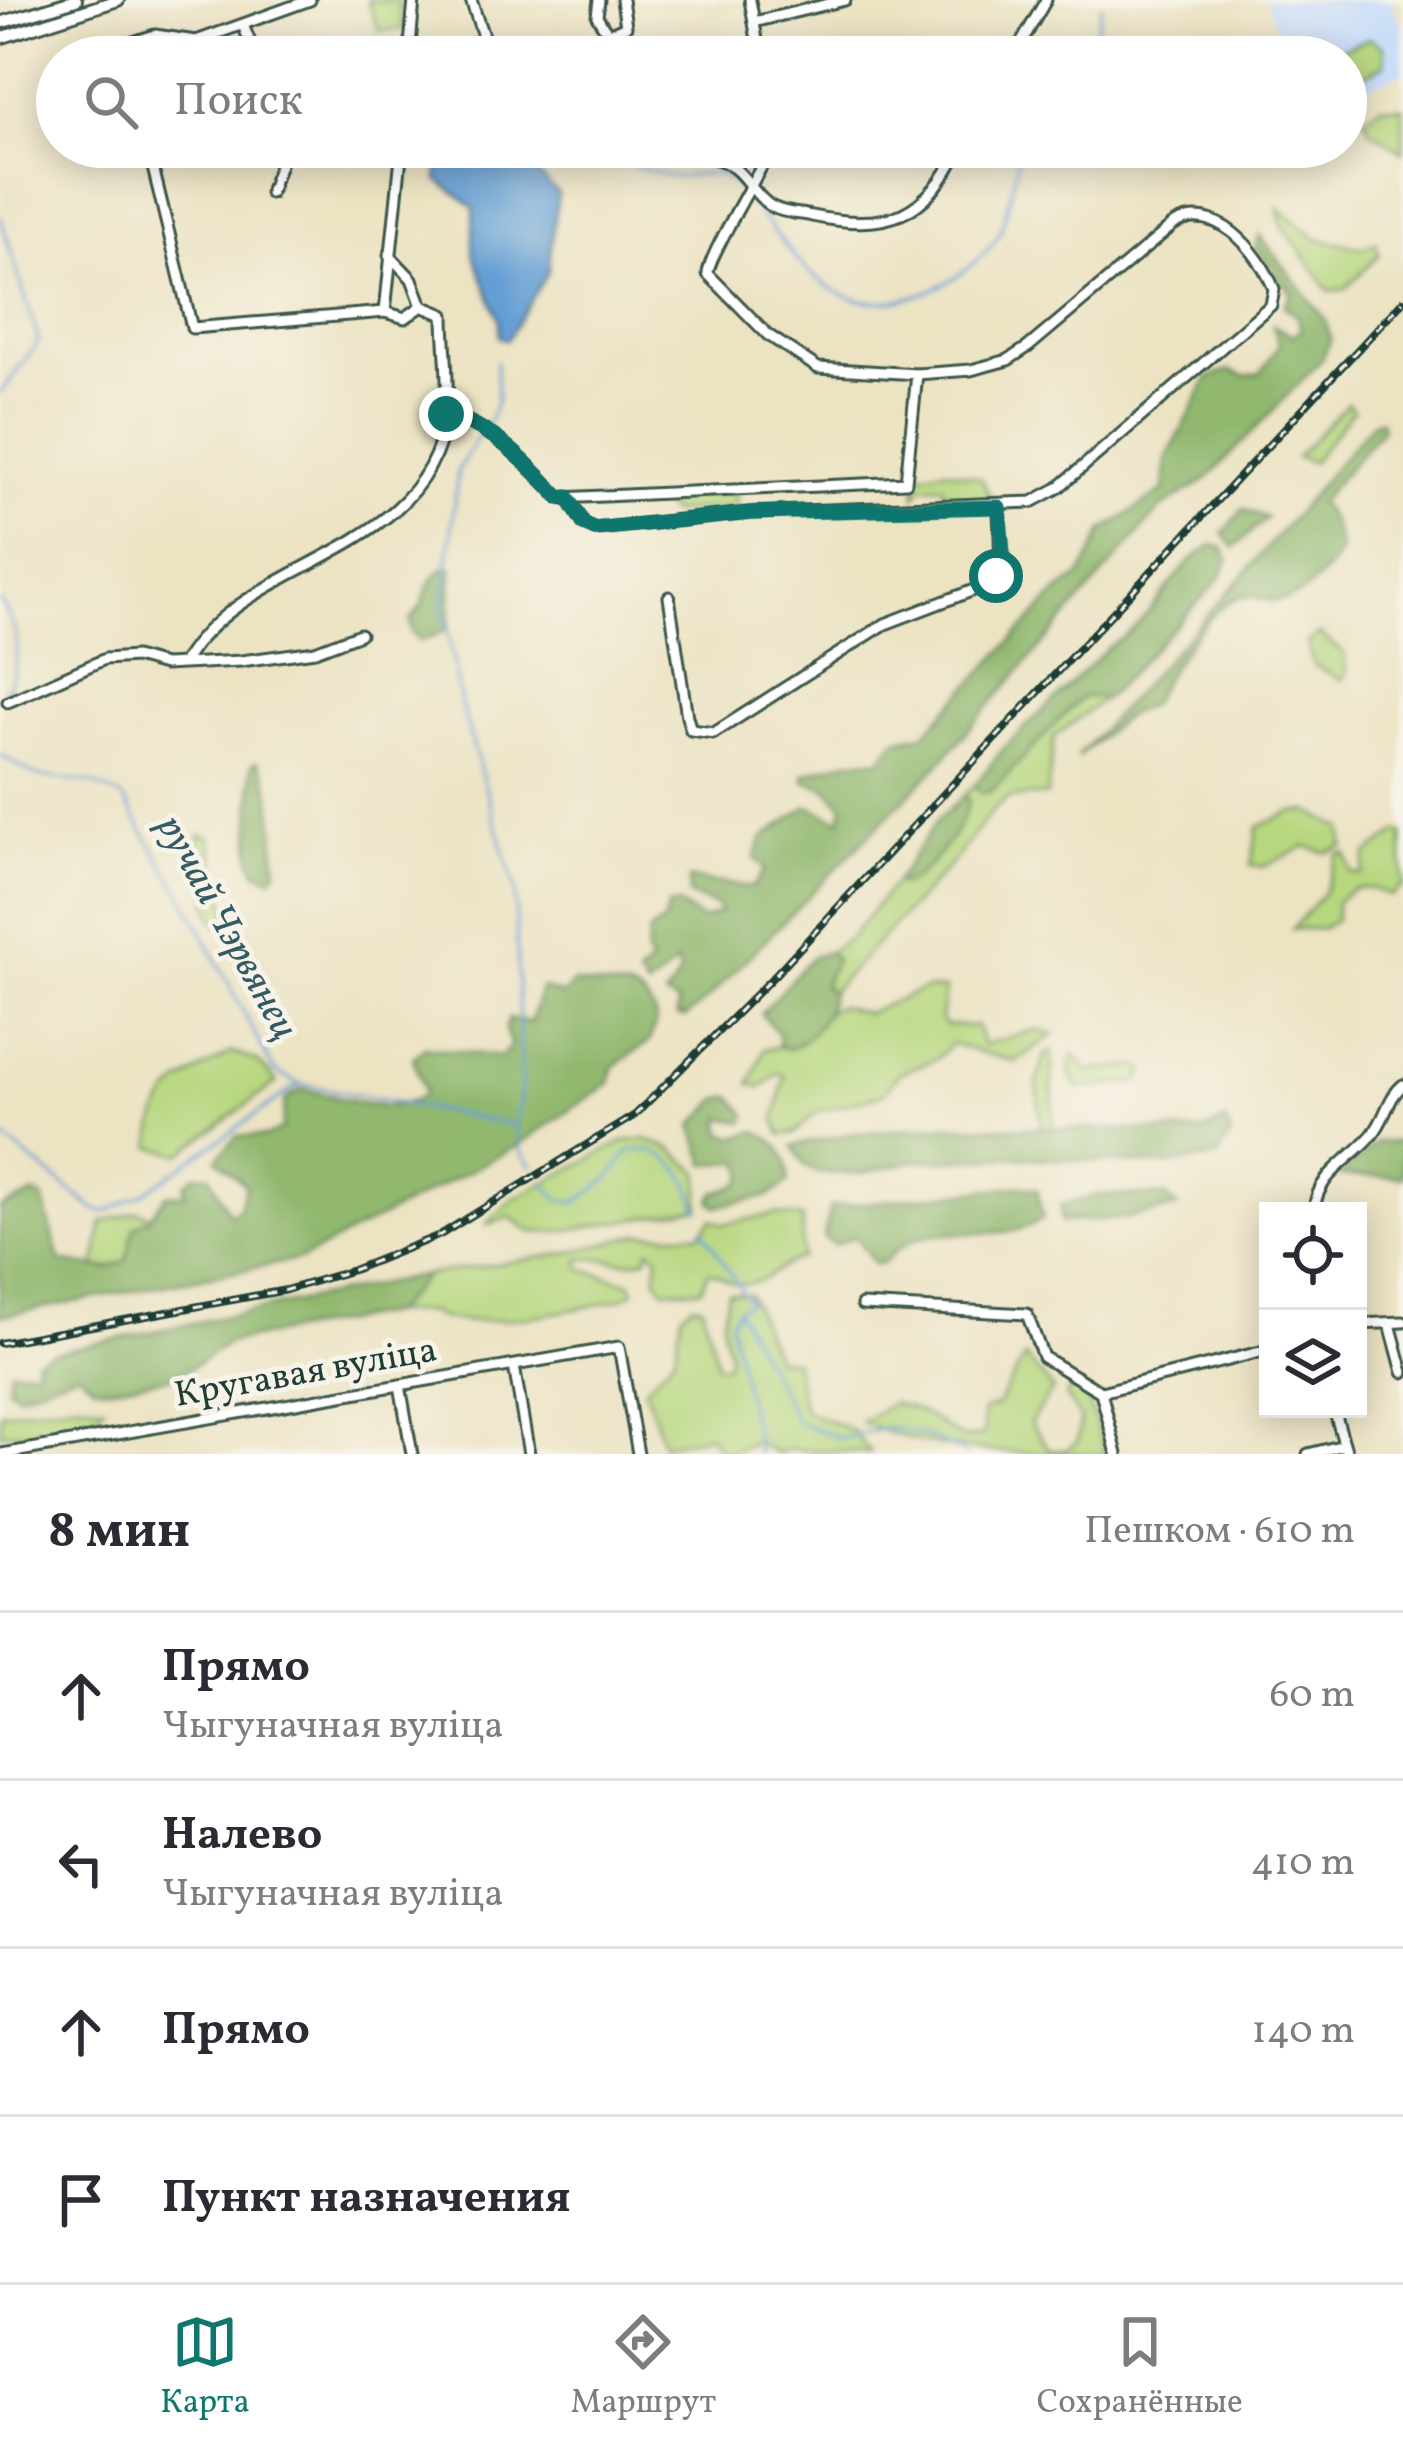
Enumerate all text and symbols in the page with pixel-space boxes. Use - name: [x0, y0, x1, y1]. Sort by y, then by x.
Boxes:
- search box: [36, 36, 1367, 168]
- icon: search: [78, 69, 144, 135]
- text: Поиск: [174, 71, 303, 134]
- route end: [419, 387, 473, 441]
- route start: [969, 549, 1023, 603]
- water label: ручай Чэрвянец: [142, 806, 310, 1050]
- map controls: [1259, 1202, 1367, 1418]
- button: locate: [1259, 1202, 1367, 1310]
- button: layers: [1259, 1310, 1367, 1418]
- street label: Кругавая вуліца: [171, 1326, 441, 1422]
- text: 8 мин: [48, 1497, 190, 1568]
- text: Пешком · 610 m: [1084, 1505, 1355, 1559]
- text: Прямо: [162, 1637, 310, 1700]
- icon: ahead: [48, 1663, 114, 1729]
- text: 60 m: [1270, 1669, 1355, 1723]
- text: Чыгуначная вуліца: [162, 1700, 504, 1754]
- text: Налево: [162, 1805, 323, 1868]
- icon: left: [48, 1831, 114, 1897]
- text: 410 m: [1251, 1837, 1355, 1891]
- text: Чыгуначная вуліца: [162, 1868, 504, 1922]
- icon: ahead: [48, 1999, 114, 2065]
- text: Прямо: [162, 2000, 310, 2063]
- text: 140 m: [1252, 2005, 1355, 2059]
- icon: arrive: [48, 2167, 114, 2233]
- text: Пункт назначения: [162, 2168, 571, 2231]
- tab: Карта: [160, 2309, 250, 2427]
- tab: Маршрут: [571, 2309, 716, 2427]
- tab: Сохранённые: [1037, 2309, 1243, 2427]

